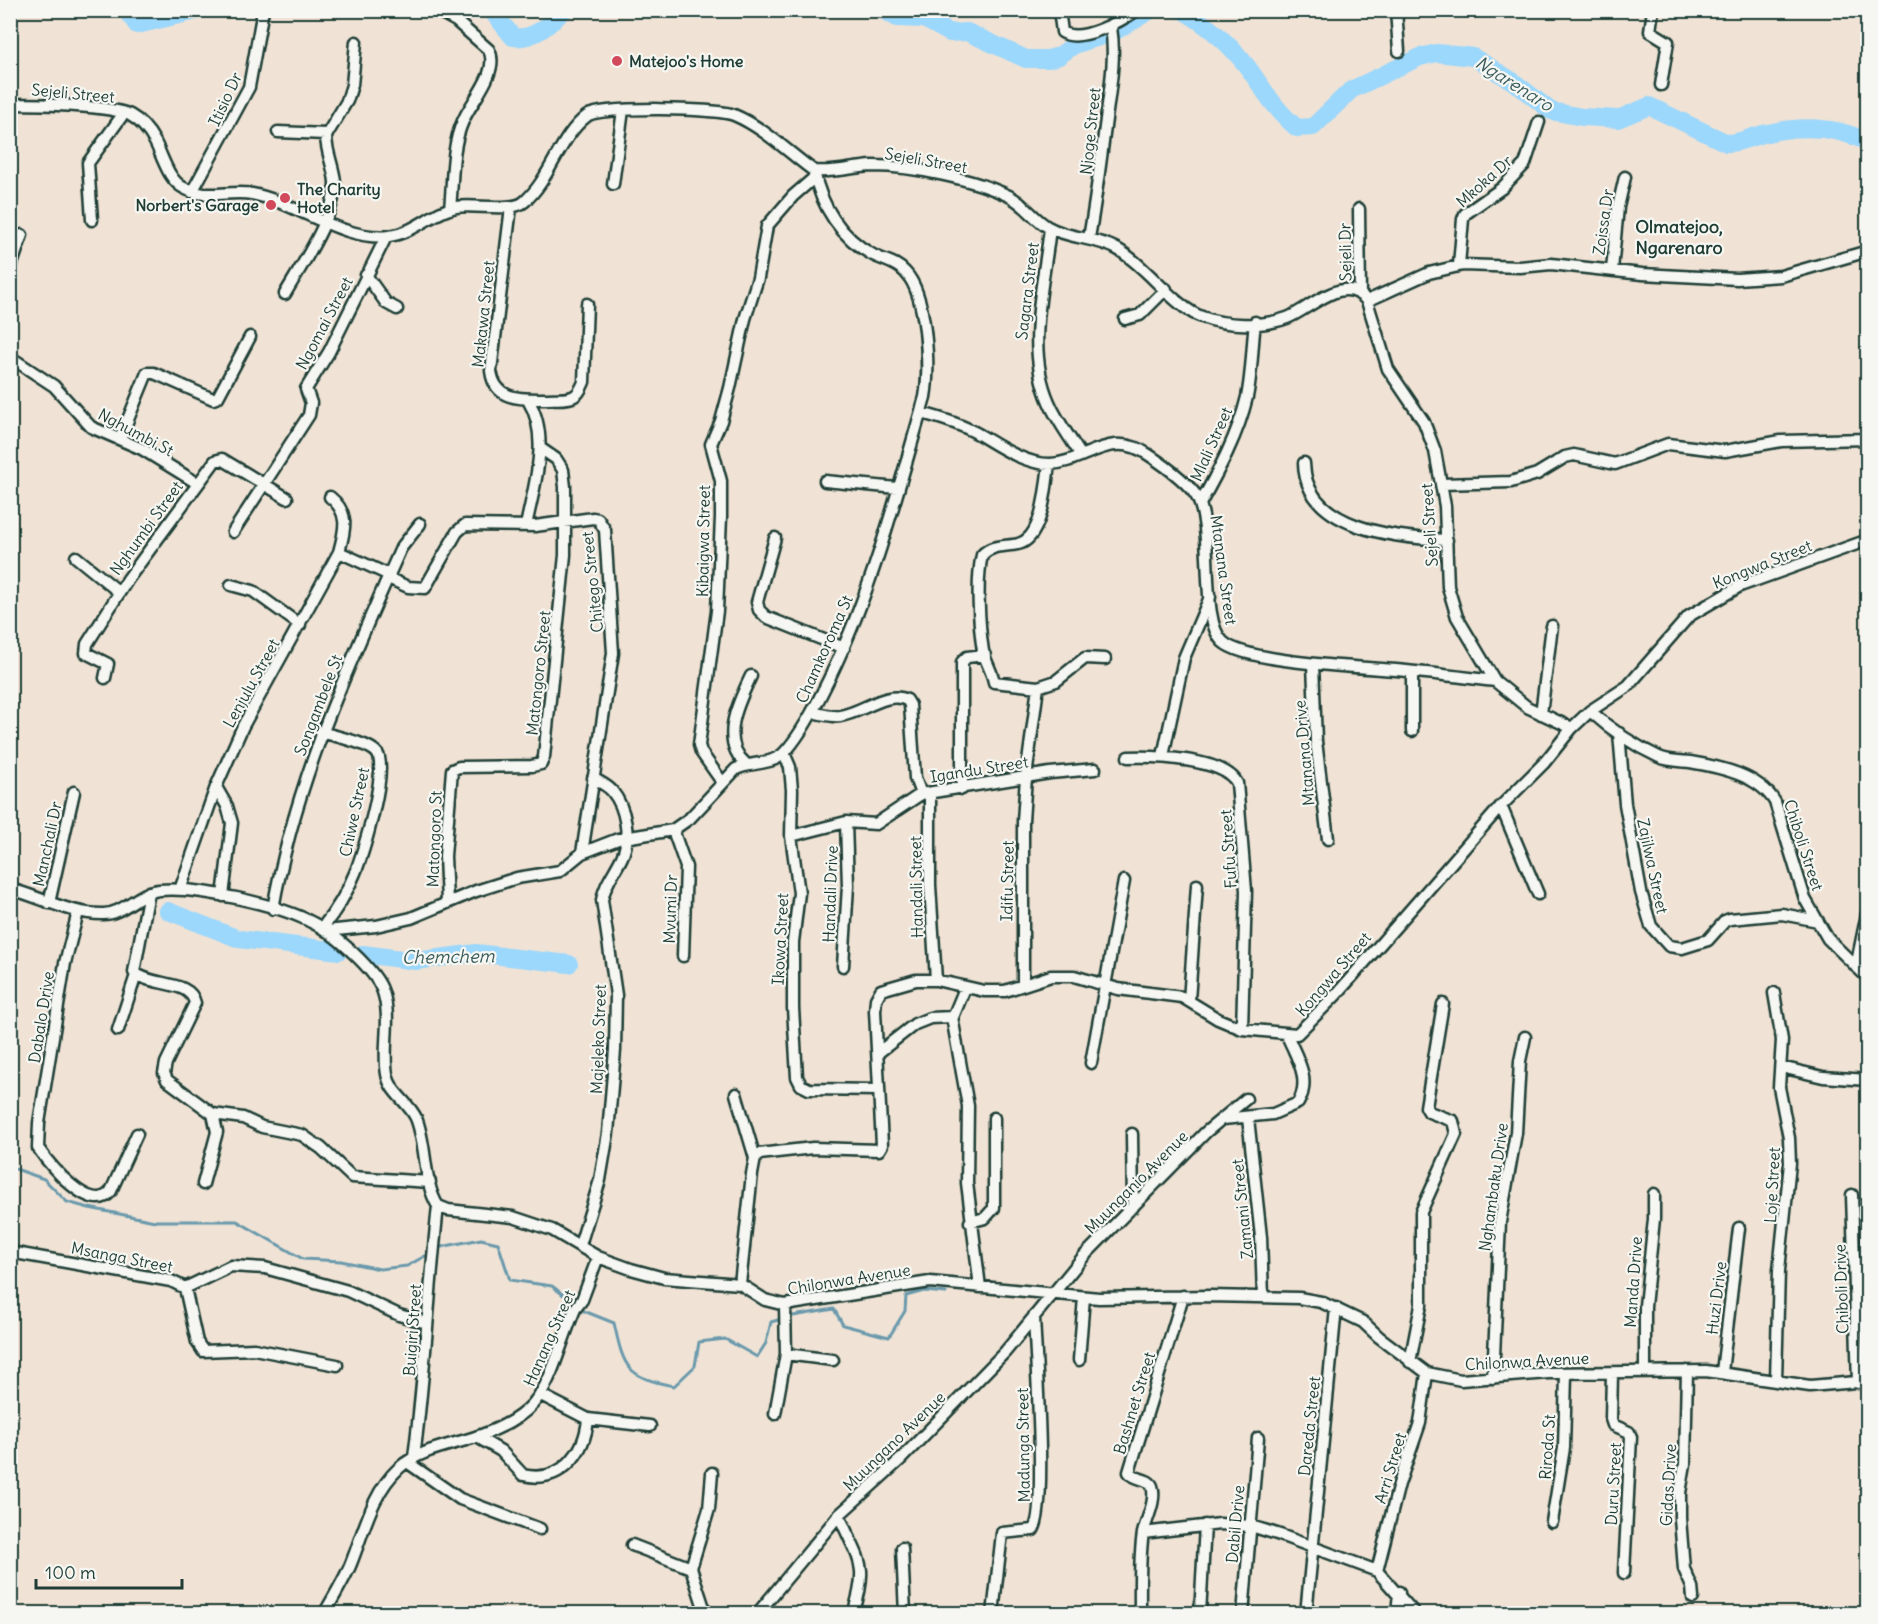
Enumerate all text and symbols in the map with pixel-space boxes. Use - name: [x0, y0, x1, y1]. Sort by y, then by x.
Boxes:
- place label: Matejoo's Home: [629, 51, 744, 71]
- water label: Ngarenaro: [1471, 51, 1558, 117]
- marker: Matejoo's Home: [610, 54, 624, 68]
- street label: Itisio Dr: [204, 68, 246, 129]
- street label: Sejeli Street: [31, 79, 116, 107]
- street label: Njoge Street: [1075, 86, 1105, 176]
- street label: Sejeli Street: [883, 143, 969, 177]
- street label: Mkoka Dr: [1452, 150, 1517, 211]
- place label: The Charity Hotel: [297, 179, 381, 217]
- street label: Zoissa Dr: [1588, 187, 1618, 256]
- marker: The Charity Hotel: [278, 191, 292, 205]
- place label: Norbert's Garage: [135, 195, 259, 216]
- marker: Norbert's Garage: [264, 198, 278, 212]
- district label: Olmatejoo, Ngarenaro: [1635, 215, 1723, 259]
- street label: Sejeli Dr: [1334, 222, 1356, 281]
- street label: Sagara Street: [1011, 241, 1043, 341]
- street label: Makawa Street: [467, 259, 499, 368]
- street label: Ngomai Street: [291, 273, 357, 373]
- street label: Mlali Street: [1186, 403, 1237, 484]
- street label: Nghumbi St: [95, 404, 178, 461]
- street label: Nghumbi Street: [105, 477, 187, 579]
- street label: Sejeli Street: [1416, 482, 1442, 567]
- street label: Kibaigwa Street: [692, 484, 714, 597]
- street label: Mtanana Street: [1206, 514, 1242, 627]
- street label: Chitego Street: [577, 530, 607, 634]
- street label: Kongwa Street: [1710, 535, 1815, 593]
- street label: Chamkoroma St: [791, 591, 857, 706]
- street label: Matongoro Street: [521, 609, 555, 736]
- street label: Lenjulu Street: [218, 635, 284, 731]
- street label: Songambele St: [290, 651, 347, 758]
- street label: Mtanana Drive: [1289, 699, 1319, 807]
- street label: Igandu Street: [928, 751, 1030, 787]
- street label: Chiwe Street: [335, 765, 373, 859]
- street label: Matongoro St: [422, 790, 446, 888]
- street label: Chiboli Street: [1780, 797, 1828, 894]
- street label: Manchali Dr: [28, 799, 66, 888]
- street label: Fufu Street: [1215, 808, 1241, 889]
- street label: Zajilwa Street: [1633, 817, 1673, 916]
- street label: Handali Street: [905, 835, 927, 938]
- street label: Idifu Street: [996, 840, 1018, 922]
- street label: Handali Drive: [818, 845, 842, 943]
- street label: Mvumi Dr: [659, 874, 681, 944]
- street label: Ikowa Street: [768, 892, 792, 986]
- street label: Kongwa Street: [1291, 927, 1375, 1020]
- water label: Chemchem: [401, 944, 496, 969]
- street label: Dabalo Drive: [24, 970, 58, 1064]
- street label: Majeleko Street: [586, 983, 610, 1094]
- street label: Nghambaku Drive: [1474, 1122, 1512, 1252]
- street label: Muunganio Avenue: [1080, 1126, 1192, 1238]
- street label: Loje Street: [1760, 1146, 1784, 1224]
- street label: Zamani Street: [1227, 1157, 1257, 1260]
- street label: Manda Drive: [1620, 1236, 1646, 1328]
- street label: Msanga Street: [69, 1237, 175, 1277]
- street label: Chiboli Drive: [1829, 1244, 1853, 1334]
- street label: Chilonwa Avenue: [786, 1259, 912, 1299]
- street label: Huzi Drive: [1702, 1260, 1730, 1336]
- street label: Buigiri Street: [399, 1283, 425, 1377]
- street label: Hanang Street: [519, 1286, 579, 1389]
- street label: Chilonwa Avenue: [1464, 1348, 1590, 1374]
- street label: Bashnet Street: [1109, 1349, 1159, 1457]
- street label: Dareda Street: [1294, 1375, 1324, 1477]
- street label: Muungano Avenue: [839, 1387, 949, 1495]
- street label: Madunga Street: [1012, 1387, 1034, 1502]
- street label: Riroda St: [1535, 1413, 1559, 1480]
- street label: Arri Street: [1370, 1429, 1410, 1506]
- street label: Duru Street: [1601, 1441, 1625, 1526]
- street label: Gidas Drive: [1656, 1443, 1680, 1527]
- street label: Dabil Drive: [1222, 1484, 1248, 1564]
- scale bar: [36, 1552, 182, 1590]
- text: 100 m: [45, 1561, 96, 1584]

